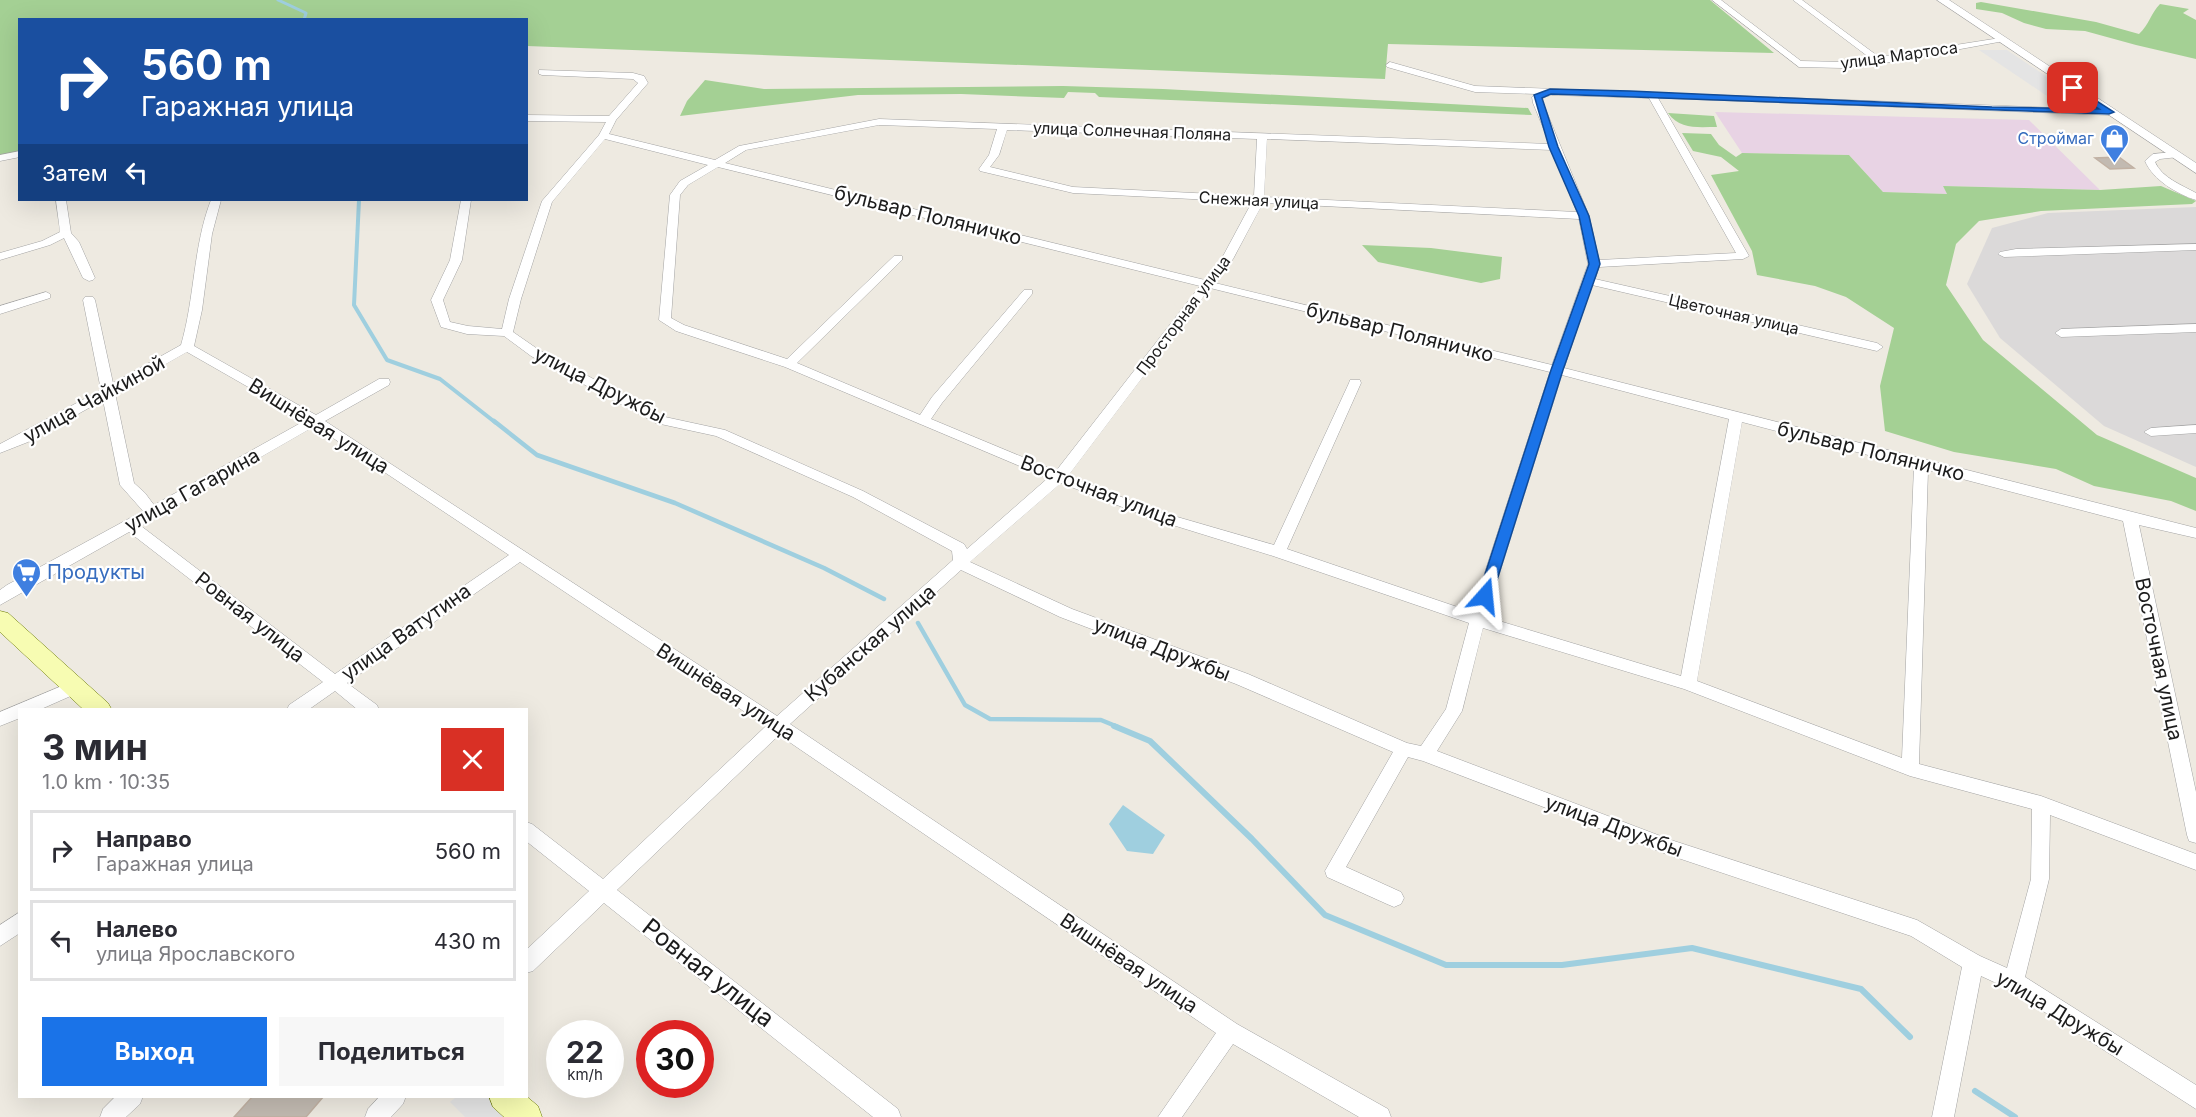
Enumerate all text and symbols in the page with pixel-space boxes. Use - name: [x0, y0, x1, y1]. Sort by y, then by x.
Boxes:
- street label: улица Мартоса: [1839, 37, 1959, 73]
- text: 560 m: [141, 39, 272, 90]
- icon: right: [42, 42, 120, 120]
- pin: [2047, 62, 2098, 113]
- icon: arrive: [2056, 71, 2089, 104]
- text: Гаражная улица: [141, 90, 354, 123]
- street label: улица Солнечная Поляна: [1032, 118, 1232, 144]
- shop icon: Строймаг: [2099, 122, 2131, 164]
- place label: Строймаг: [2017, 128, 2094, 148]
- icon: left: [120, 156, 153, 189]
- text: Затем: [42, 160, 108, 186]
- street label: бульвар Поляничко: [832, 180, 1024, 250]
- street label: Снежная улица: [1198, 187, 1320, 213]
- street label: Просторная улица: [1132, 251, 1234, 379]
- street label: Цветочная улица: [1667, 289, 1801, 339]
- street label: бульвар Поляничко: [1304, 297, 1496, 367]
- street label: улица Дружбы: [530, 341, 670, 429]
- street label: улица Чайкиной: [19, 350, 169, 448]
- street label: Вишнёвая улица: [244, 373, 394, 479]
- street label: бульвар Поляничко: [1775, 416, 1967, 486]
- street label: улица Гагарина: [120, 443, 264, 537]
- street label: Восточная улица: [1017, 450, 1181, 532]
- supermarket icon: Продукты: [10, 556, 42, 598]
- place label: Продукты: [47, 560, 145, 584]
- position arrow: [1453, 564, 1517, 628]
- street label: Ровная улица: [190, 567, 310, 667]
- street label: Восточная улица: [2130, 575, 2188, 743]
- street label: улица Ватутина: [337, 578, 475, 686]
- street label: Кубанская улица: [800, 580, 940, 706]
- street label: улица Дружбы: [1090, 612, 1234, 686]
- street label: Вишнёвая улица: [652, 638, 800, 746]
- text: 3 мин: [42, 725, 148, 769]
- button: close: [441, 728, 504, 791]
- text: 1.0 km · 10:35: [42, 770, 170, 794]
- street label: улица Дружбы: [1542, 790, 1686, 862]
- text: Направо: [96, 826, 192, 852]
- icon: right: [45, 834, 78, 867]
- text: 560 m: [435, 838, 501, 864]
- text: Гаражная улица: [96, 852, 254, 876]
- street label: Вишнёвая улица: [1056, 908, 1202, 1018]
- street label: Ровная улица: [637, 912, 780, 1033]
- text: Налево: [96, 916, 178, 942]
- icon: left: [45, 924, 78, 957]
- text: 430 m: [434, 928, 501, 954]
- text: улица Ярославского: [96, 942, 295, 966]
- street label: улица Дружбы: [1992, 965, 2128, 1061]
- button: Выход: [42, 1017, 267, 1086]
- button: Поделиться: [279, 1017, 504, 1086]
- speed limit sign: 30: [636, 1020, 714, 1098]
- text: 22: [566, 1034, 604, 1070]
- text: km/h: [567, 1065, 603, 1084]

